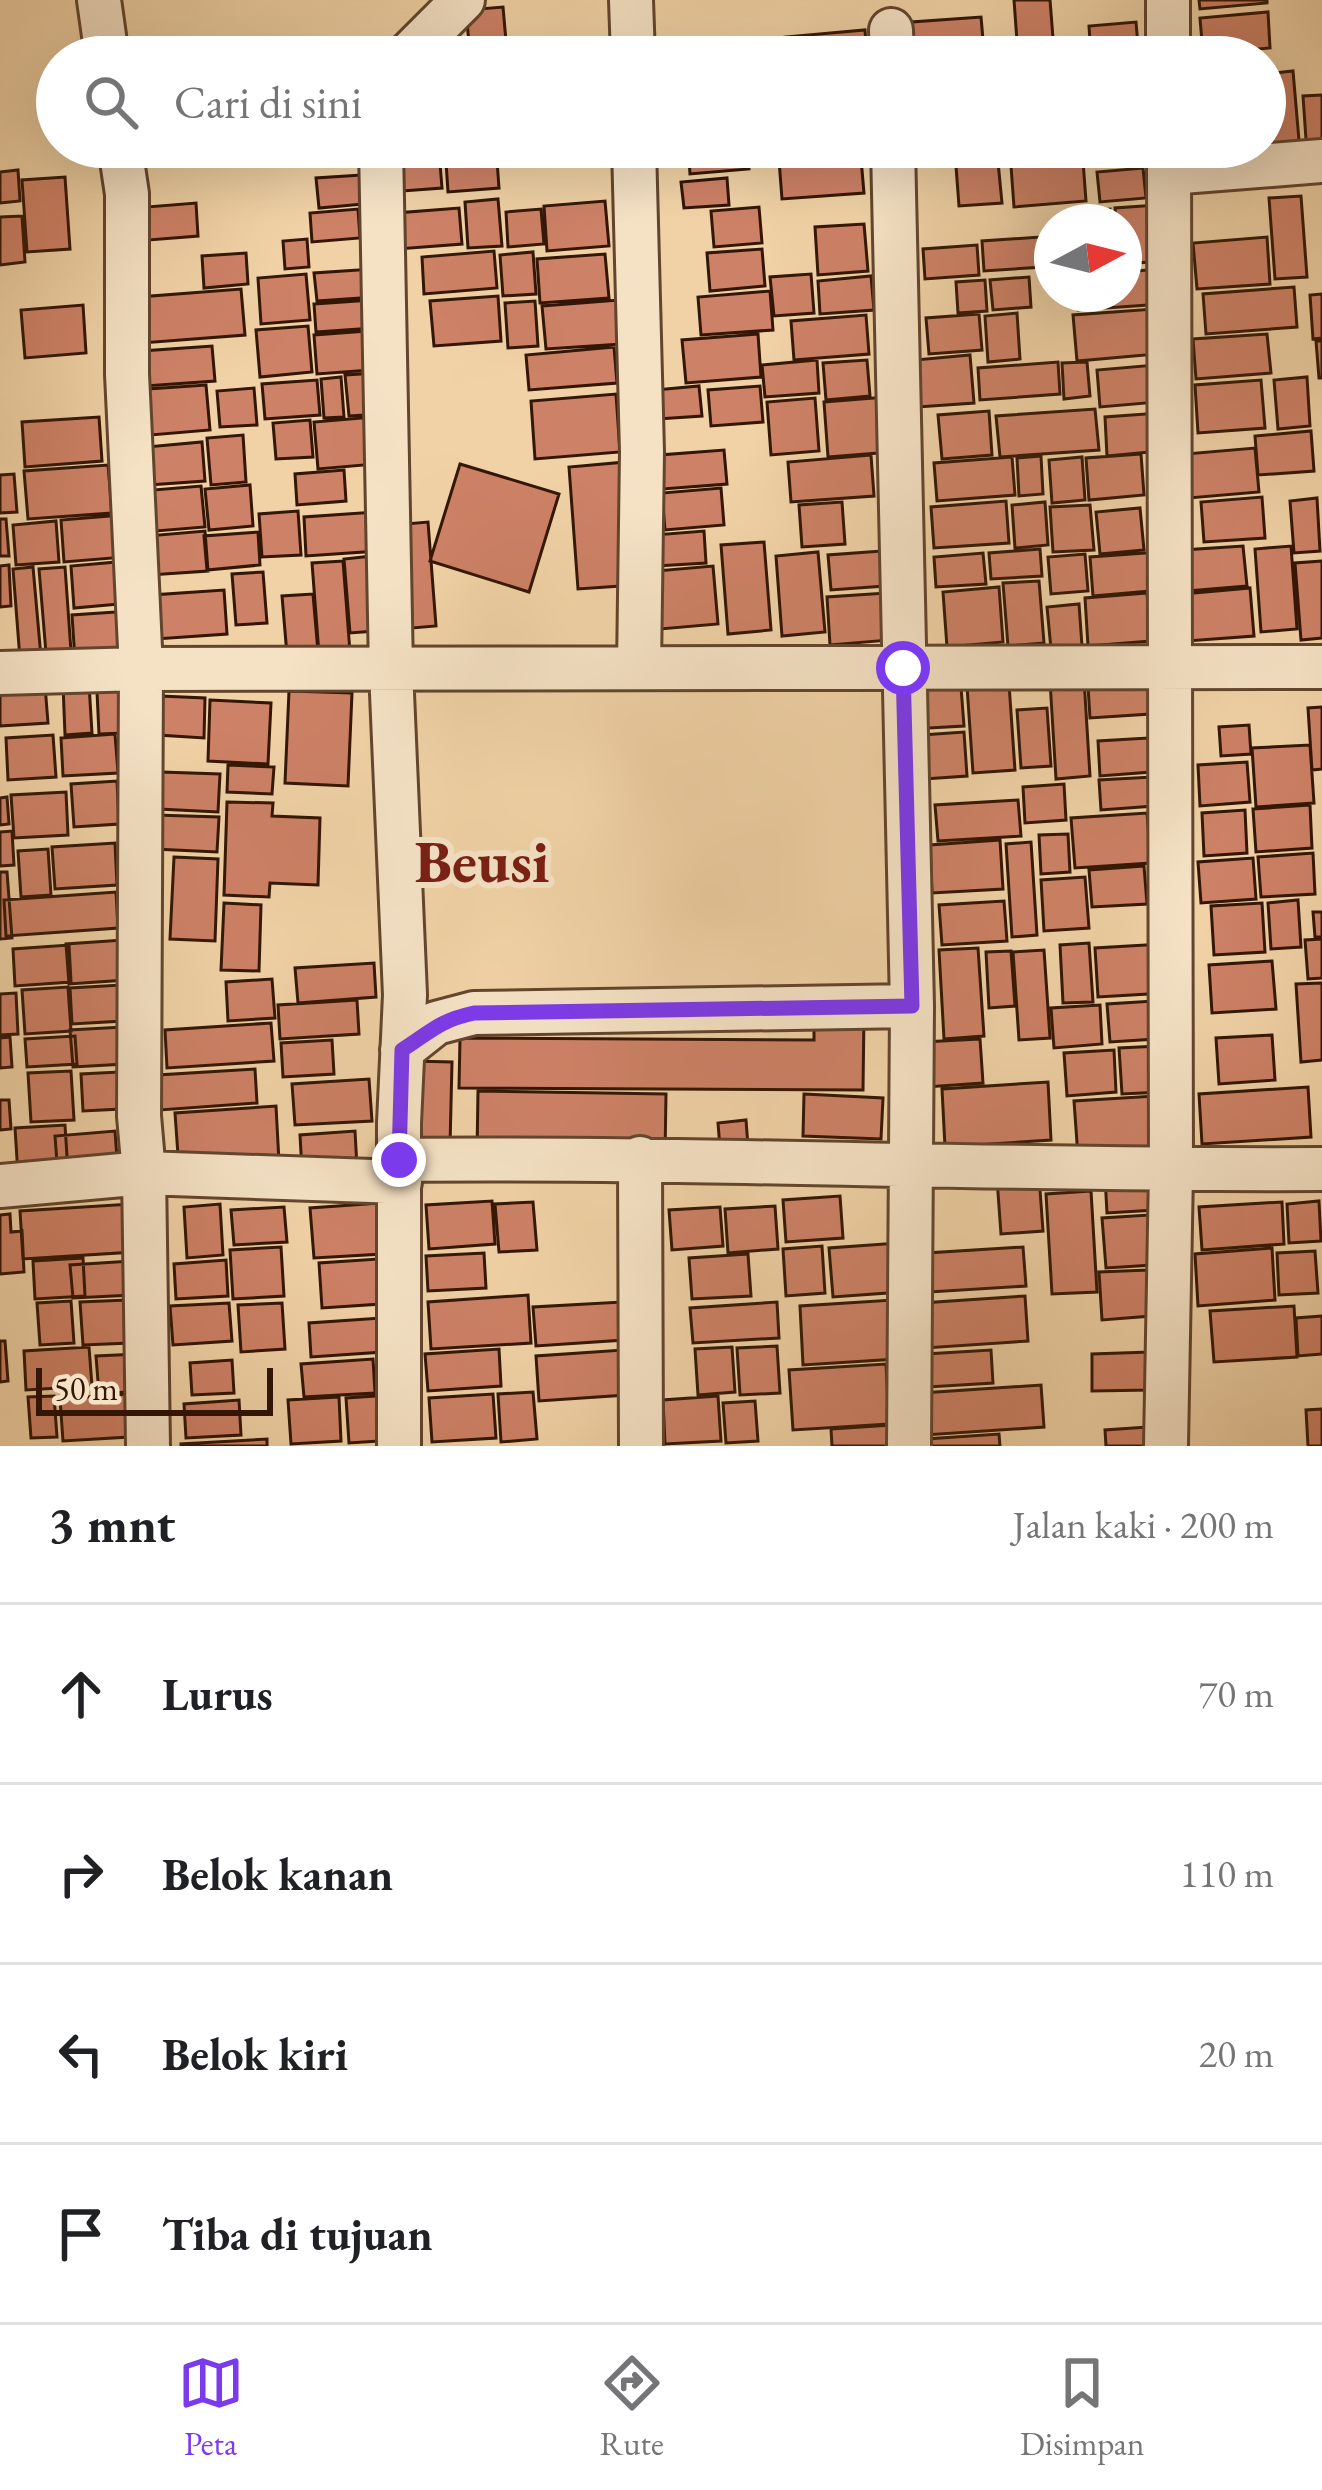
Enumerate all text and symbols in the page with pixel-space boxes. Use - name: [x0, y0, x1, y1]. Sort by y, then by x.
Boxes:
- search box: [36, 36, 1286, 168]
- icon: search: [78, 69, 144, 135]
- text: Cari di sini: [174, 73, 362, 131]
- north arrow: [1034, 204, 1142, 312]
- route start: [876, 641, 930, 695]
- district label: Beusi: [415, 822, 549, 900]
- route end: [372, 1133, 426, 1187]
- scale bar: [36, 1362, 273, 1415]
- text: 50 m: [54, 1367, 118, 1410]
- text: 3 mnt: [48, 1491, 175, 1557]
- text: Jalan kaki · 200 m: [1012, 1499, 1274, 1550]
- icon: ahead: [48, 1661, 114, 1727]
- text: Lurus: [162, 1665, 273, 1723]
- text: 70 m: [1198, 1668, 1274, 1719]
- icon: right: [48, 1841, 114, 1907]
- text: Belok kanan: [162, 1845, 393, 1903]
- text: 110 m: [1180, 1848, 1274, 1899]
- icon: left: [48, 2021, 114, 2087]
- text: Belok kiri: [162, 2025, 348, 2083]
- text: 20 m: [1198, 2028, 1274, 2079]
- icon: arrive: [48, 2201, 114, 2267]
- text: Tiba di tujuan: [162, 2205, 433, 2263]
- tab: Peta: [178, 2350, 244, 2465]
- tab: Rute: [599, 2350, 665, 2465]
- tab: Disimpan: [1020, 2350, 1144, 2465]

